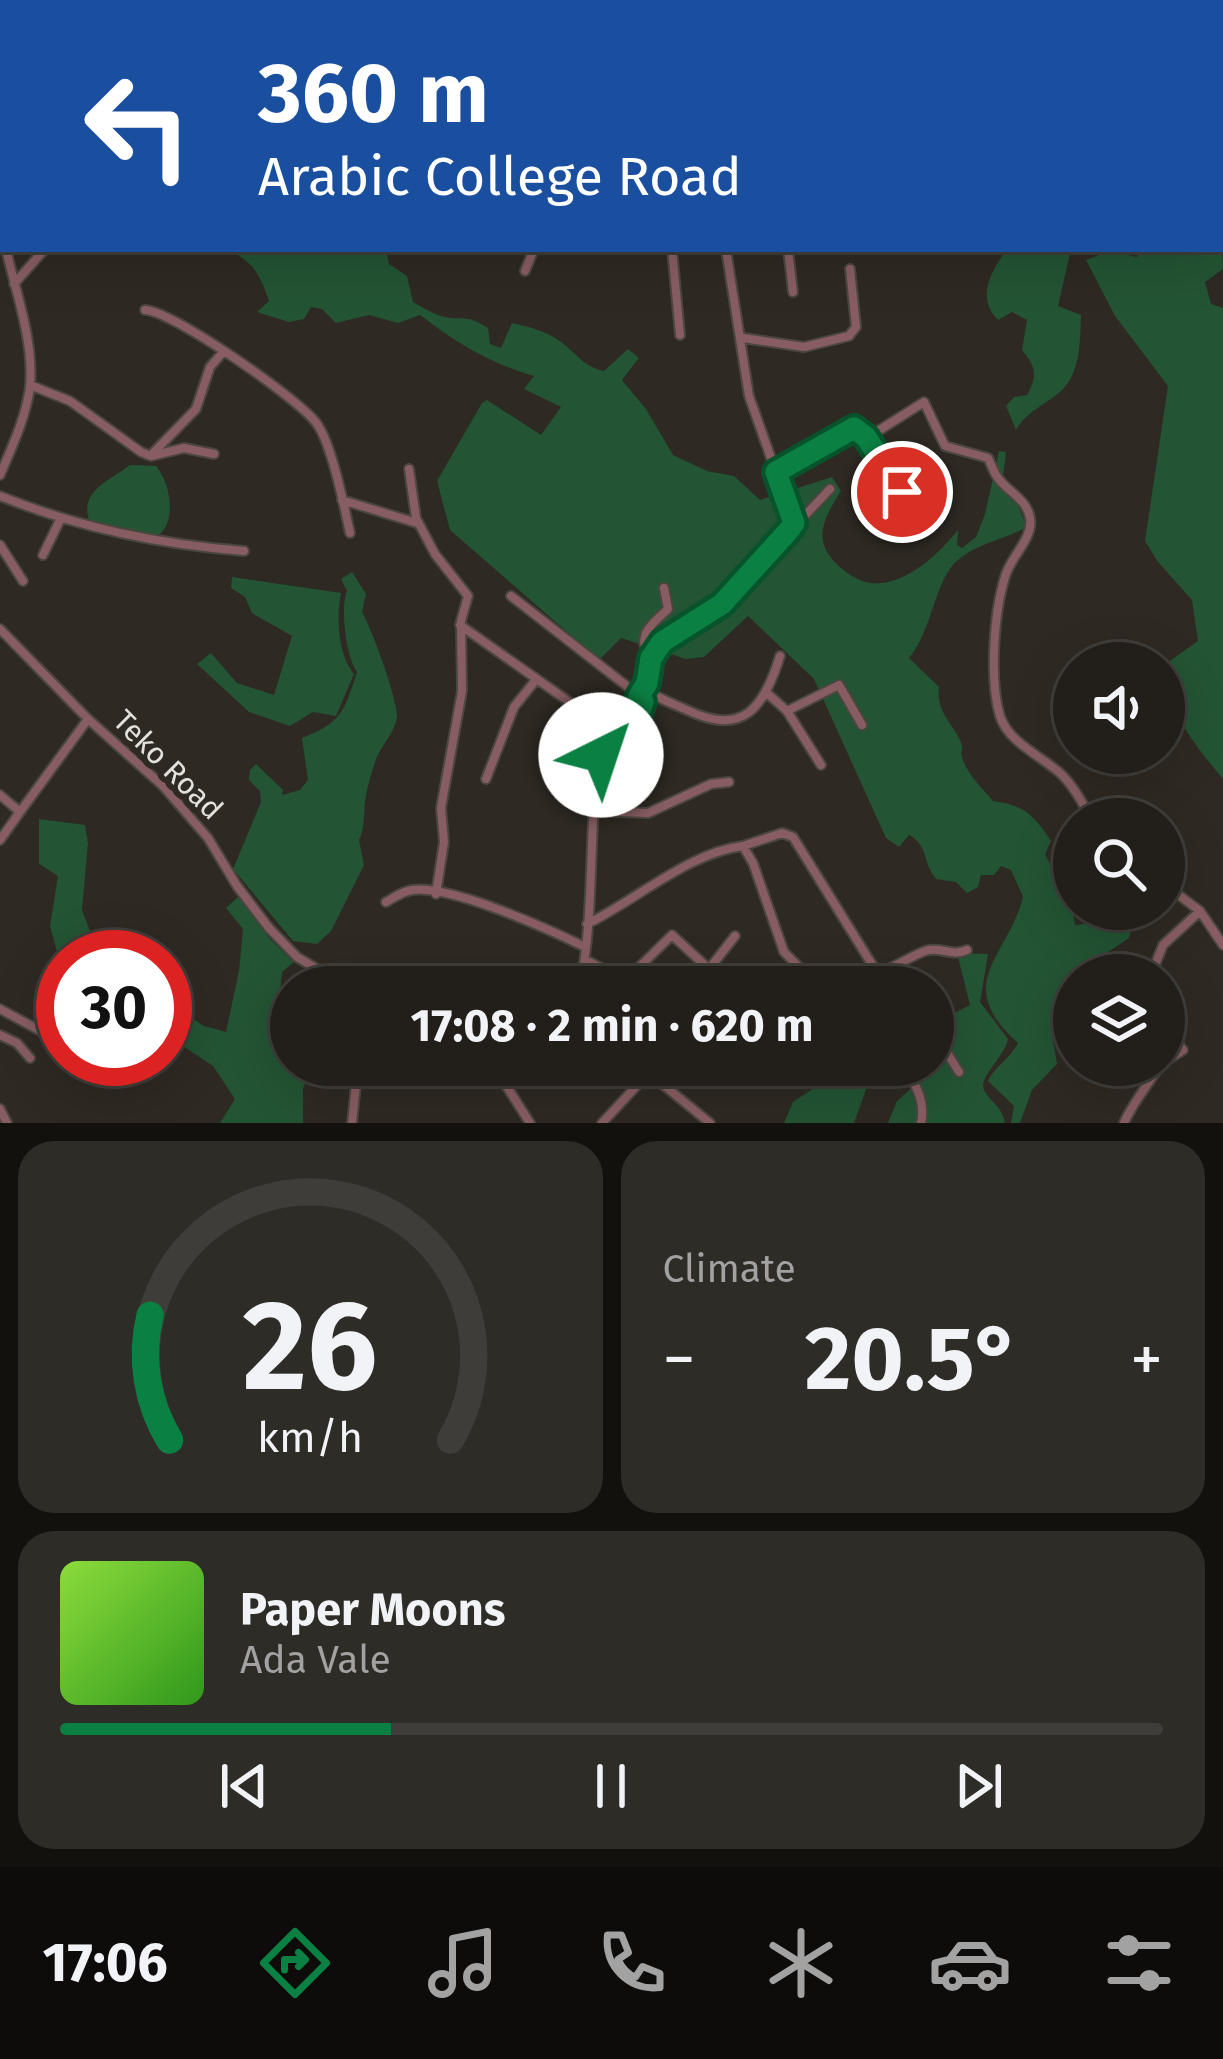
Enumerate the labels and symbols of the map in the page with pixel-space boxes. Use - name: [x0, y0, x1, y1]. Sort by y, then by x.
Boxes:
- pin: [851, 441, 953, 543]
- position arrow: [538, 692, 664, 818]
- street label: Teko Road: [106, 703, 230, 827]
- speed limit sign: 30: [36, 930, 192, 1086]

